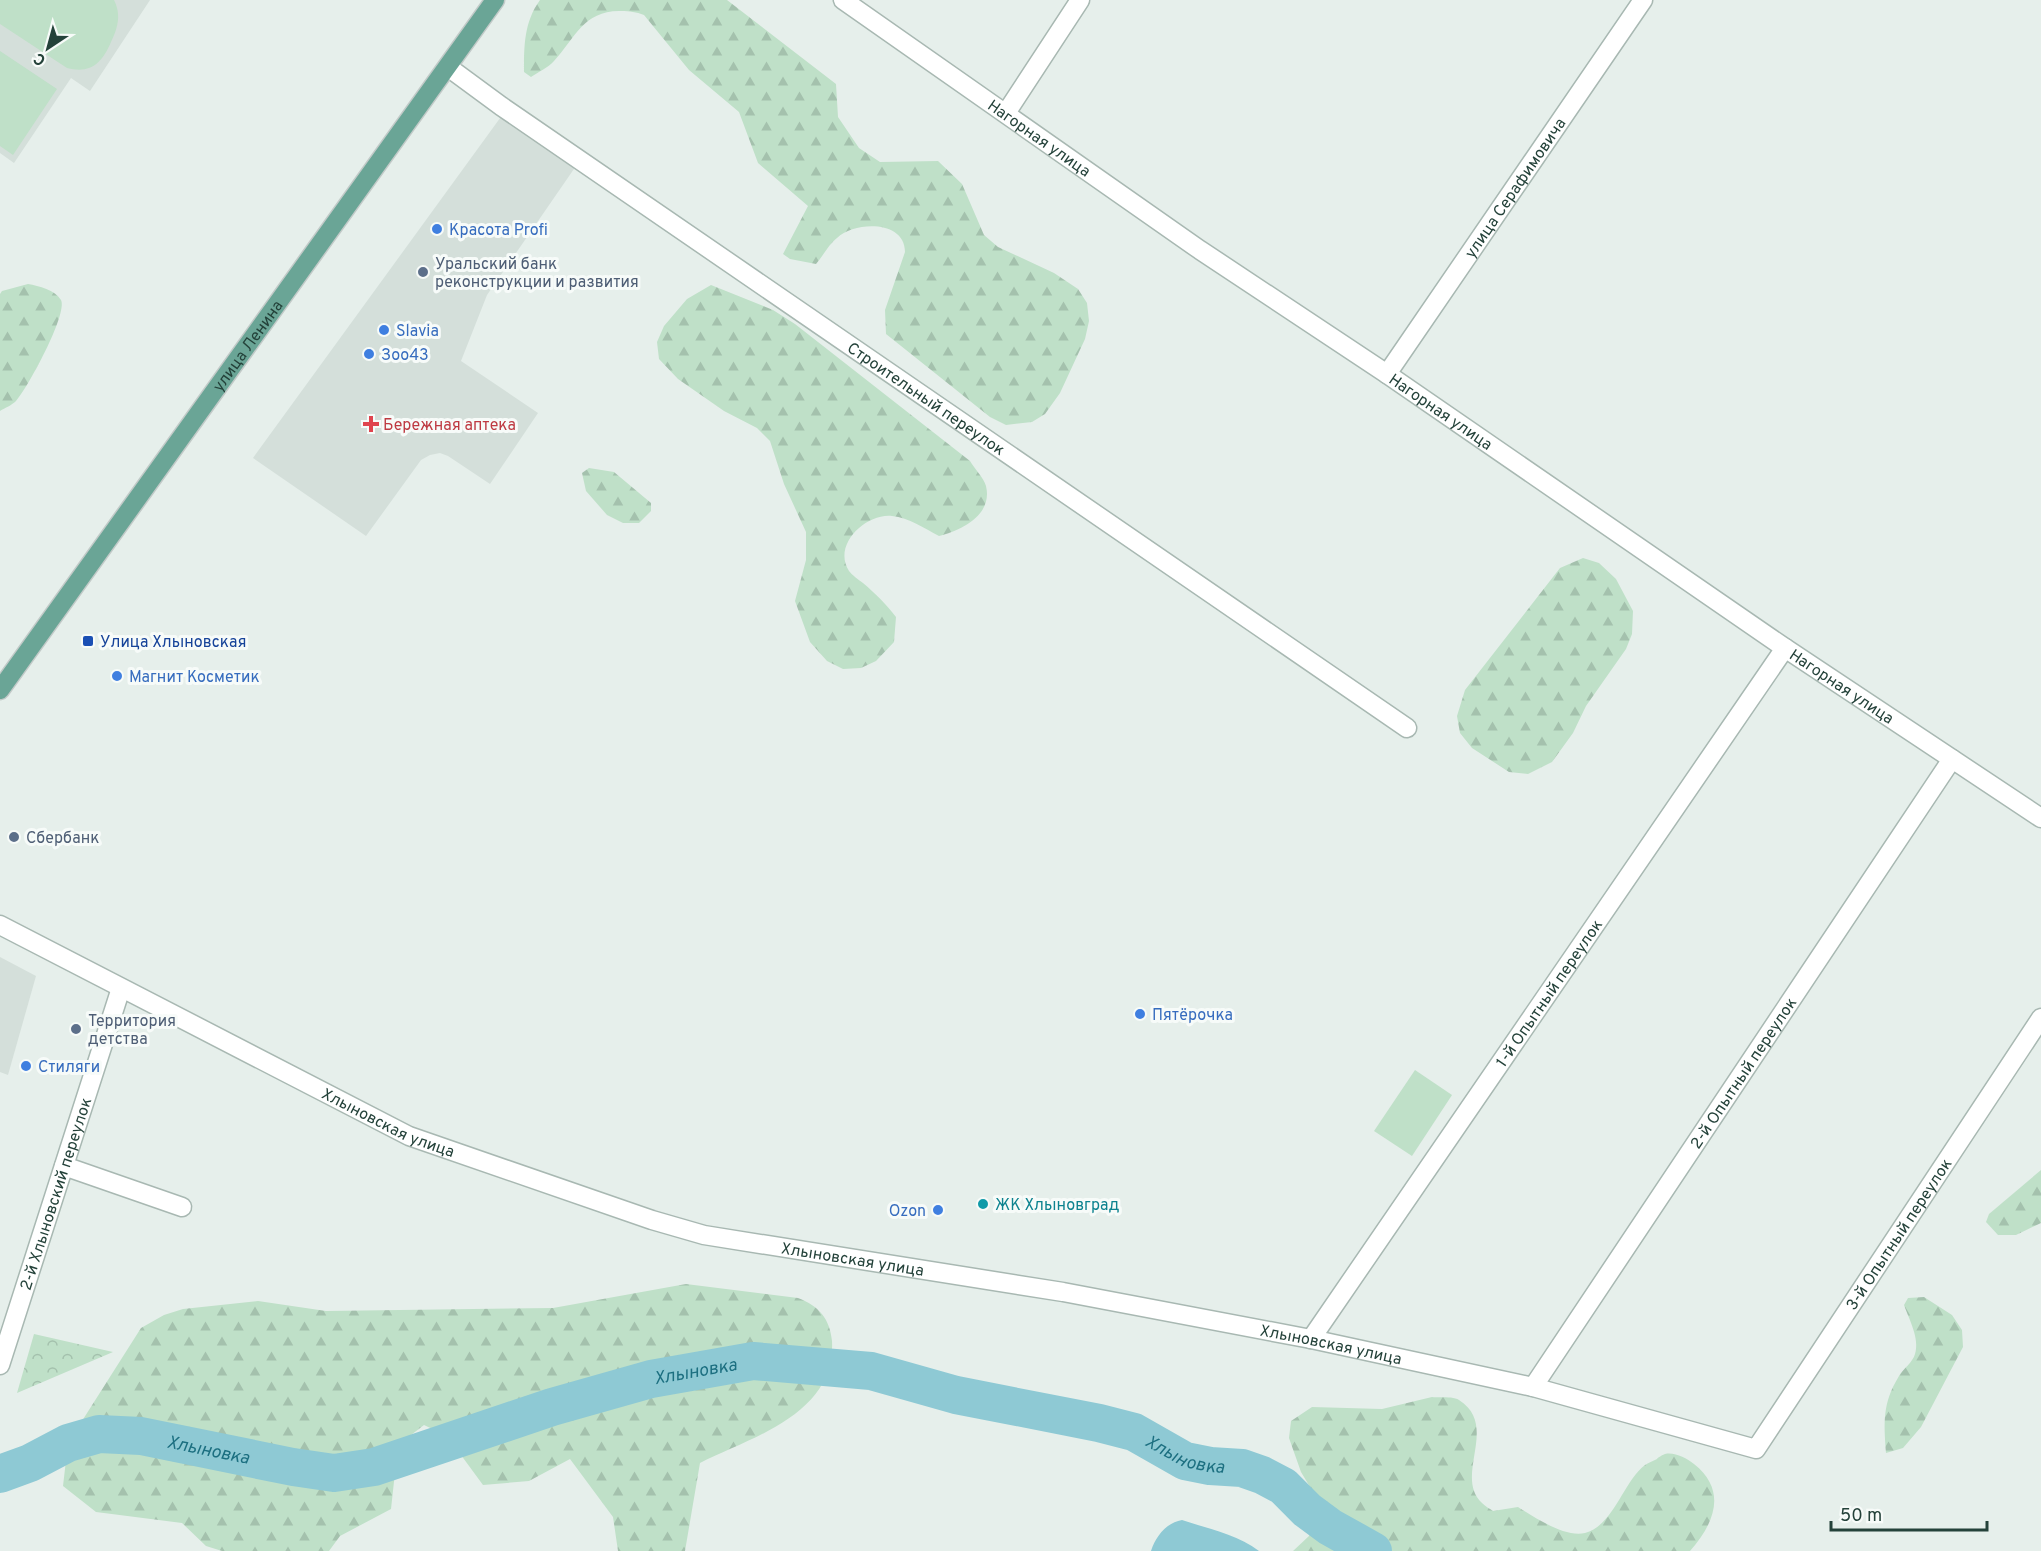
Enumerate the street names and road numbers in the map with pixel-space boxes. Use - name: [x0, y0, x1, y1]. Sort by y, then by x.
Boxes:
- street label: Нагорная улица: [983, 96, 1094, 182]
- street label: улица Серафимовича: [1461, 115, 1571, 263]
- street label: улица Ленина: [209, 297, 288, 396]
- street label: Строительный переулок: [843, 339, 1008, 461]
- street label: Нагорная улица: [1384, 370, 1496, 456]
- street label: Нагорная улица: [1785, 646, 1897, 729]
- street label: 1-й Опытный переулок: [1493, 916, 1608, 1072]
- street label: 2-й Опытный переулок: [1687, 994, 1802, 1153]
- street label: Хлыновская улица: [318, 1085, 457, 1163]
- street label: 2-й Хлыновский переулок: [17, 1095, 97, 1293]
- street label: 3-й Опытный переулок: [1843, 1155, 1957, 1314]
- street label: Хлыновская улица: [780, 1239, 925, 1282]
- street label: Хлыновская улица: [1258, 1322, 1403, 1370]

